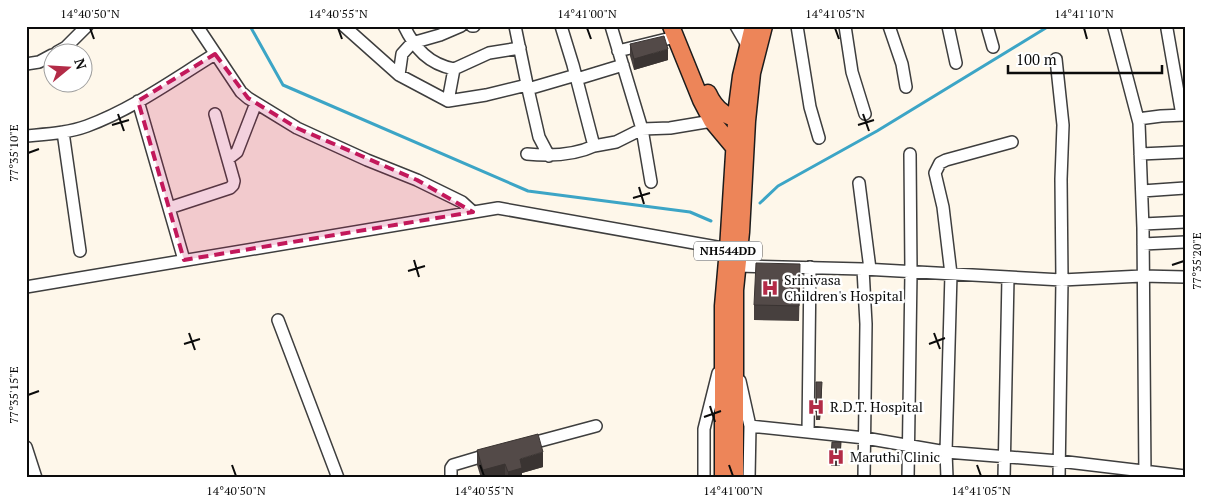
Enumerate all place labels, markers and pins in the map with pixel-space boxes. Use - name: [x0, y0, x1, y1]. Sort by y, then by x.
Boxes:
- place label: Srinivasa Children's Hospital: [784, 270, 903, 305]
- hospital icon: Srinivasa Children's Hospital: [760, 278, 780, 298]
- hospital icon: R.D.T. Hospital: [806, 397, 826, 417]
- place label: R.D.T. Hospital: [830, 397, 923, 416]
- hospital icon: Maruthi Clinic: [826, 447, 846, 467]
- place label: Maruthi Clinic: [850, 447, 940, 466]

